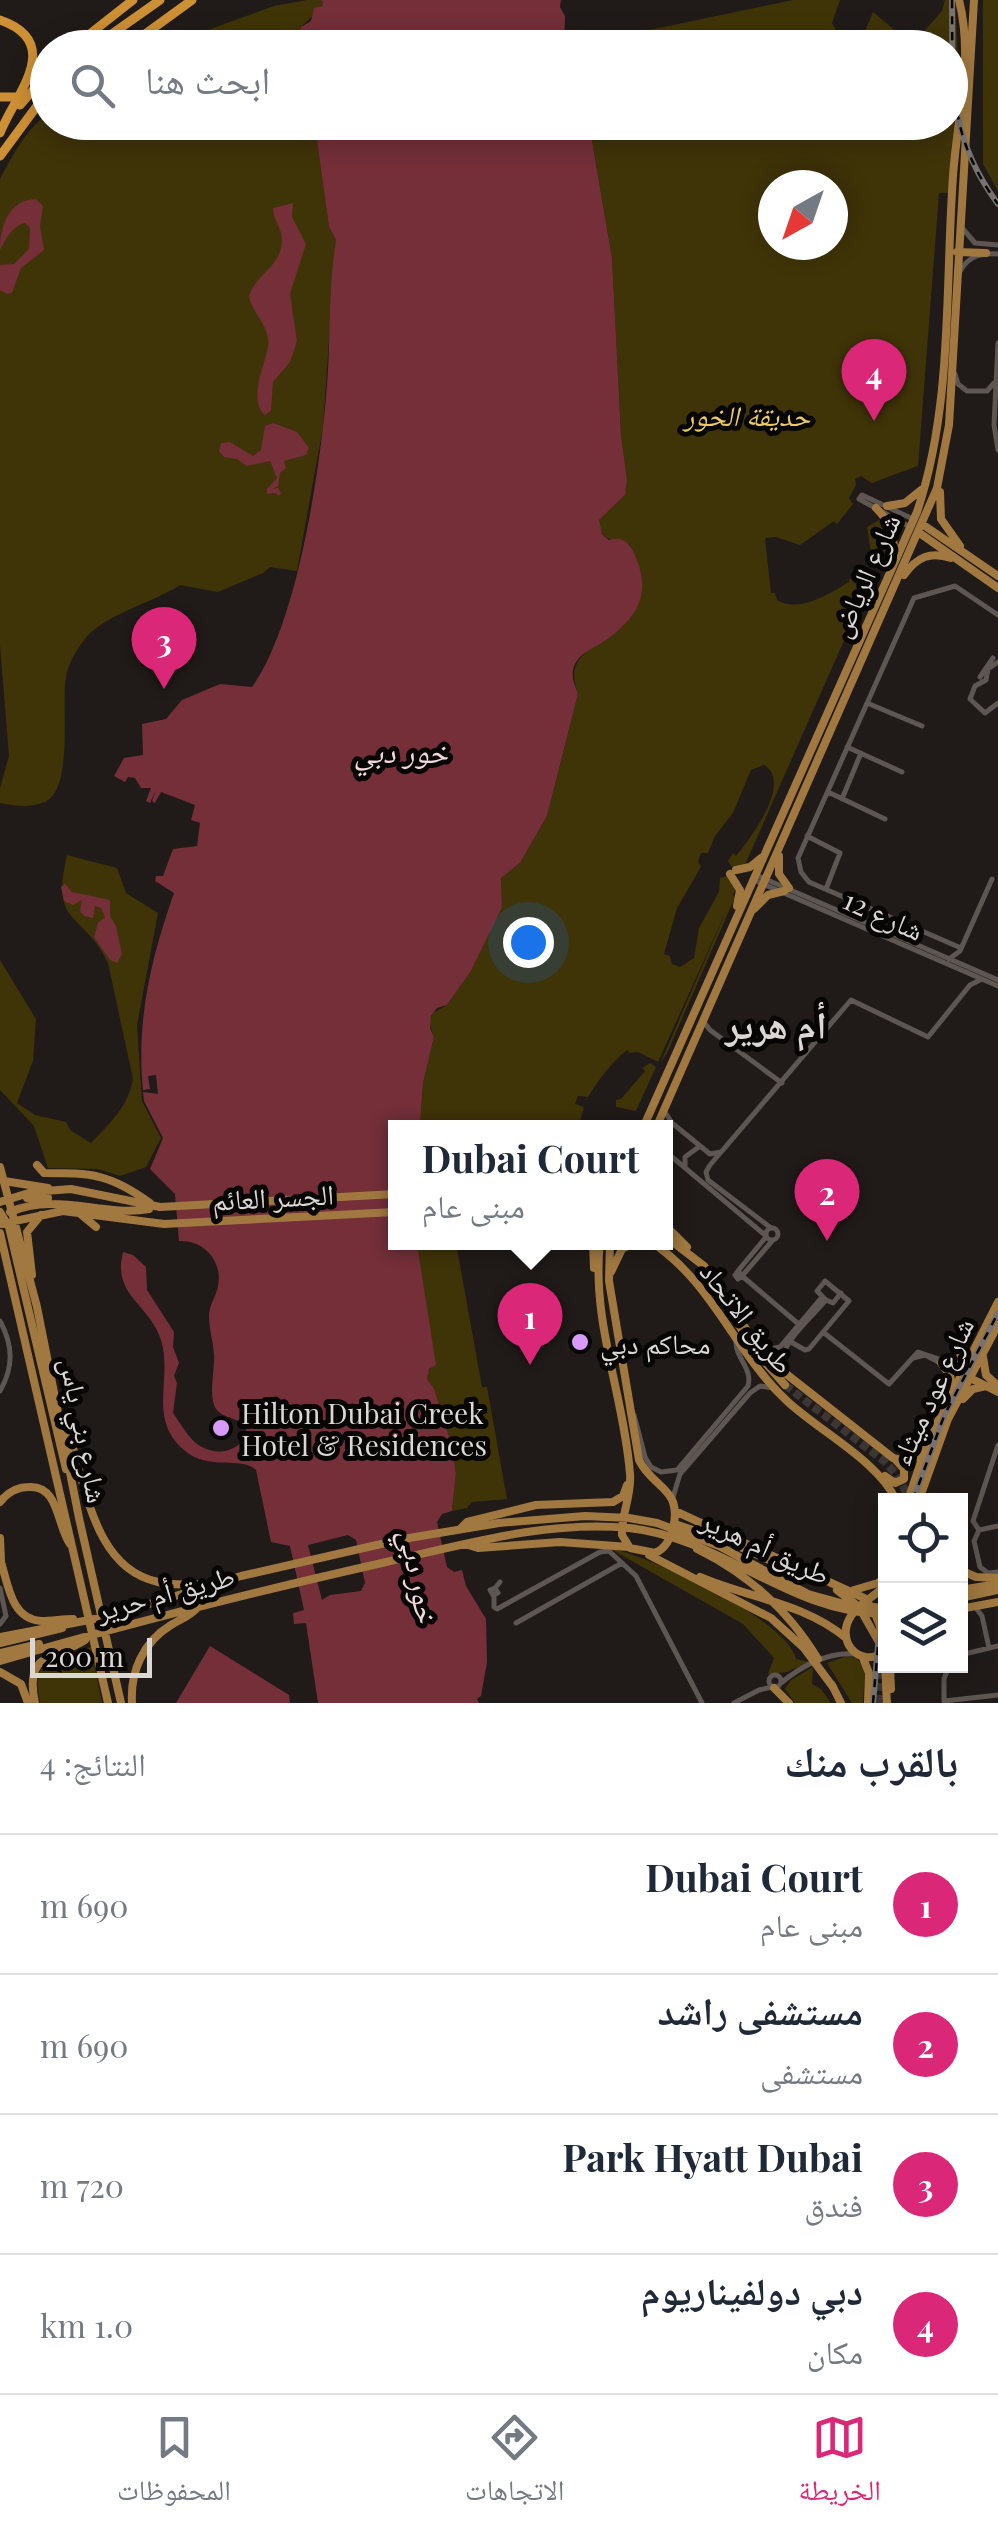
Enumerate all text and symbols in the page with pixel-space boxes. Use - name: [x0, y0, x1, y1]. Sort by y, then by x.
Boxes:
- search box: [30, 30, 968, 140]
- text: ابحث هنا: [145, 53, 270, 104]
- icon: search: [65, 58, 120, 113]
- north arrow: [758, 170, 848, 260]
- pin: 4: [842, 338, 906, 421]
- park label: حديقة الخور: [682, 396, 811, 433]
- street label: شارع الرياض: [820, 507, 909, 643]
- pin: 3: [132, 606, 196, 689]
- water label: خور دبي: [354, 731, 449, 777]
- street label: شارع 12: [838, 880, 930, 949]
- your location: [503, 917, 554, 968]
- district label: أم هرير: [723, 998, 827, 1052]
- popup: [388, 1120, 673, 1250]
- text: Dubai Court: [422, 1132, 639, 1183]
- pin: 2: [794, 1158, 860, 1241]
- street label: الجسر العائم: [211, 1174, 335, 1220]
- text: مبنى عام: [422, 1183, 525, 1226]
- street label: طريق الاتحاد: [692, 1253, 803, 1381]
- pin: 1: [498, 1282, 562, 1365]
- street label: شارع عود ميثاء: [881, 1311, 982, 1471]
- place label: محاكم دبي: [600, 1324, 710, 1367]
- marker: محاكم دبي: [569, 1331, 591, 1353]
- street label: شارع بني ياس: [47, 1354, 117, 1507]
- place label: Hilton Dubai Creek Hotel & Residences: [241, 1394, 487, 1463]
- marker: Hilton Dubai Creek Hotel & Residences: [210, 1417, 232, 1439]
- map controls: [878, 1493, 968, 1673]
- button: locate: [878, 1493, 968, 1583]
- street label: طريق أم هرير: [694, 1500, 836, 1594]
- water label: خور دبي: [386, 1526, 449, 1628]
- street label: طريق أم حرير: [91, 1556, 239, 1630]
- button: layers: [878, 1583, 968, 1673]
- scale bar: [30, 1633, 152, 1678]
- text: 200 m: [45, 1637, 124, 1674]
- text: بالقرب منك: [784, 1732, 958, 1788]
- text: النتائج: 4: [40, 1741, 146, 1784]
- text: Dubai Court: [645, 1851, 863, 1902]
- text: 690 m: [40, 1883, 128, 1926]
- text: 1: [919, 1883, 932, 1926]
- text: مبنى عام: [760, 1902, 863, 1945]
- text: مستشفى راشد: [657, 1984, 863, 2035]
- text: 690 m: [40, 2023, 128, 2066]
- text: 2: [917, 2023, 934, 2066]
- text: مستشفى: [760, 2049, 863, 2092]
- text: Park Hyatt Dubai: [562, 2131, 863, 2182]
- text: 720 m: [40, 2163, 124, 2206]
- text: 3: [918, 2163, 933, 2206]
- text: فندق: [804, 2182, 863, 2225]
- text: دبي دولفيناريوم: [641, 2264, 863, 2315]
- text: 1.0 km: [40, 2303, 133, 2346]
- text: 4: [917, 2303, 934, 2346]
- text: مكان: [807, 2329, 863, 2372]
- tab: المحفوظات: [117, 2410, 231, 2518]
- tab: الاتجاهات: [465, 2410, 564, 2518]
- tab: الخريطة: [799, 2410, 881, 2518]

